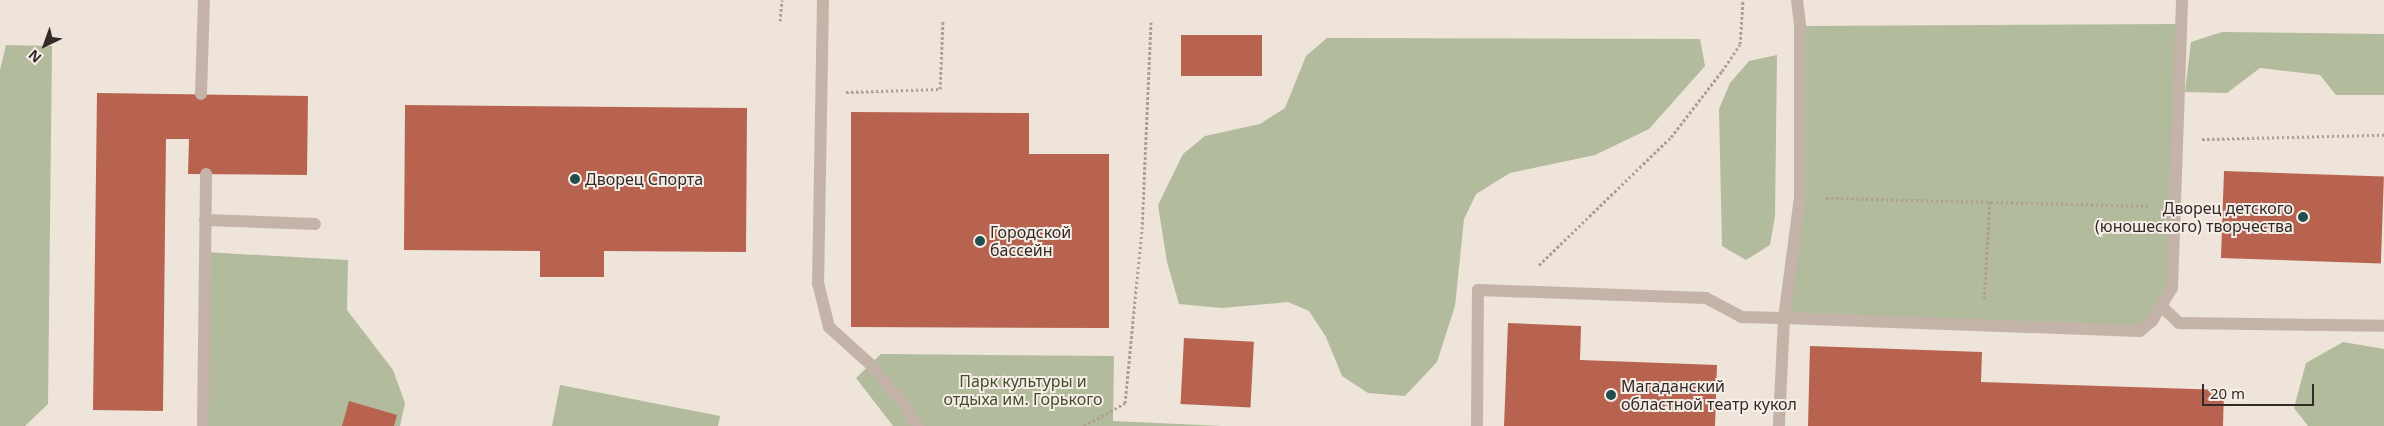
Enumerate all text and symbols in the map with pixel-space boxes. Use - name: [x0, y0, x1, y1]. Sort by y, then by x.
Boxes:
- north arrow: [20, 20, 70, 70]
- text: N: [24, 46, 45, 67]
- place label: Дворец Спорта: [585, 169, 703, 189]
- marker: Дворец Спорта: [569, 173, 581, 185]
- place label: Дворец детского (юношеского) творчества: [2095, 198, 2293, 236]
- marker: Дворец детского (юношеского) творчества: [2297, 211, 2309, 223]
- place label: Городской бассейн: [990, 222, 1071, 260]
- marker: Городской бассейн: [974, 235, 986, 247]
- park label: Парк культуры и отдыха им. Горького: [943, 371, 1103, 409]
- scale bar: [2204, 374, 2316, 406]
- place label: Магаданский областной театр кукол: [1621, 376, 1797, 414]
- text: 20 m: [2210, 383, 2245, 403]
- marker: Магаданский областной театр кукол: [1605, 389, 1617, 401]

